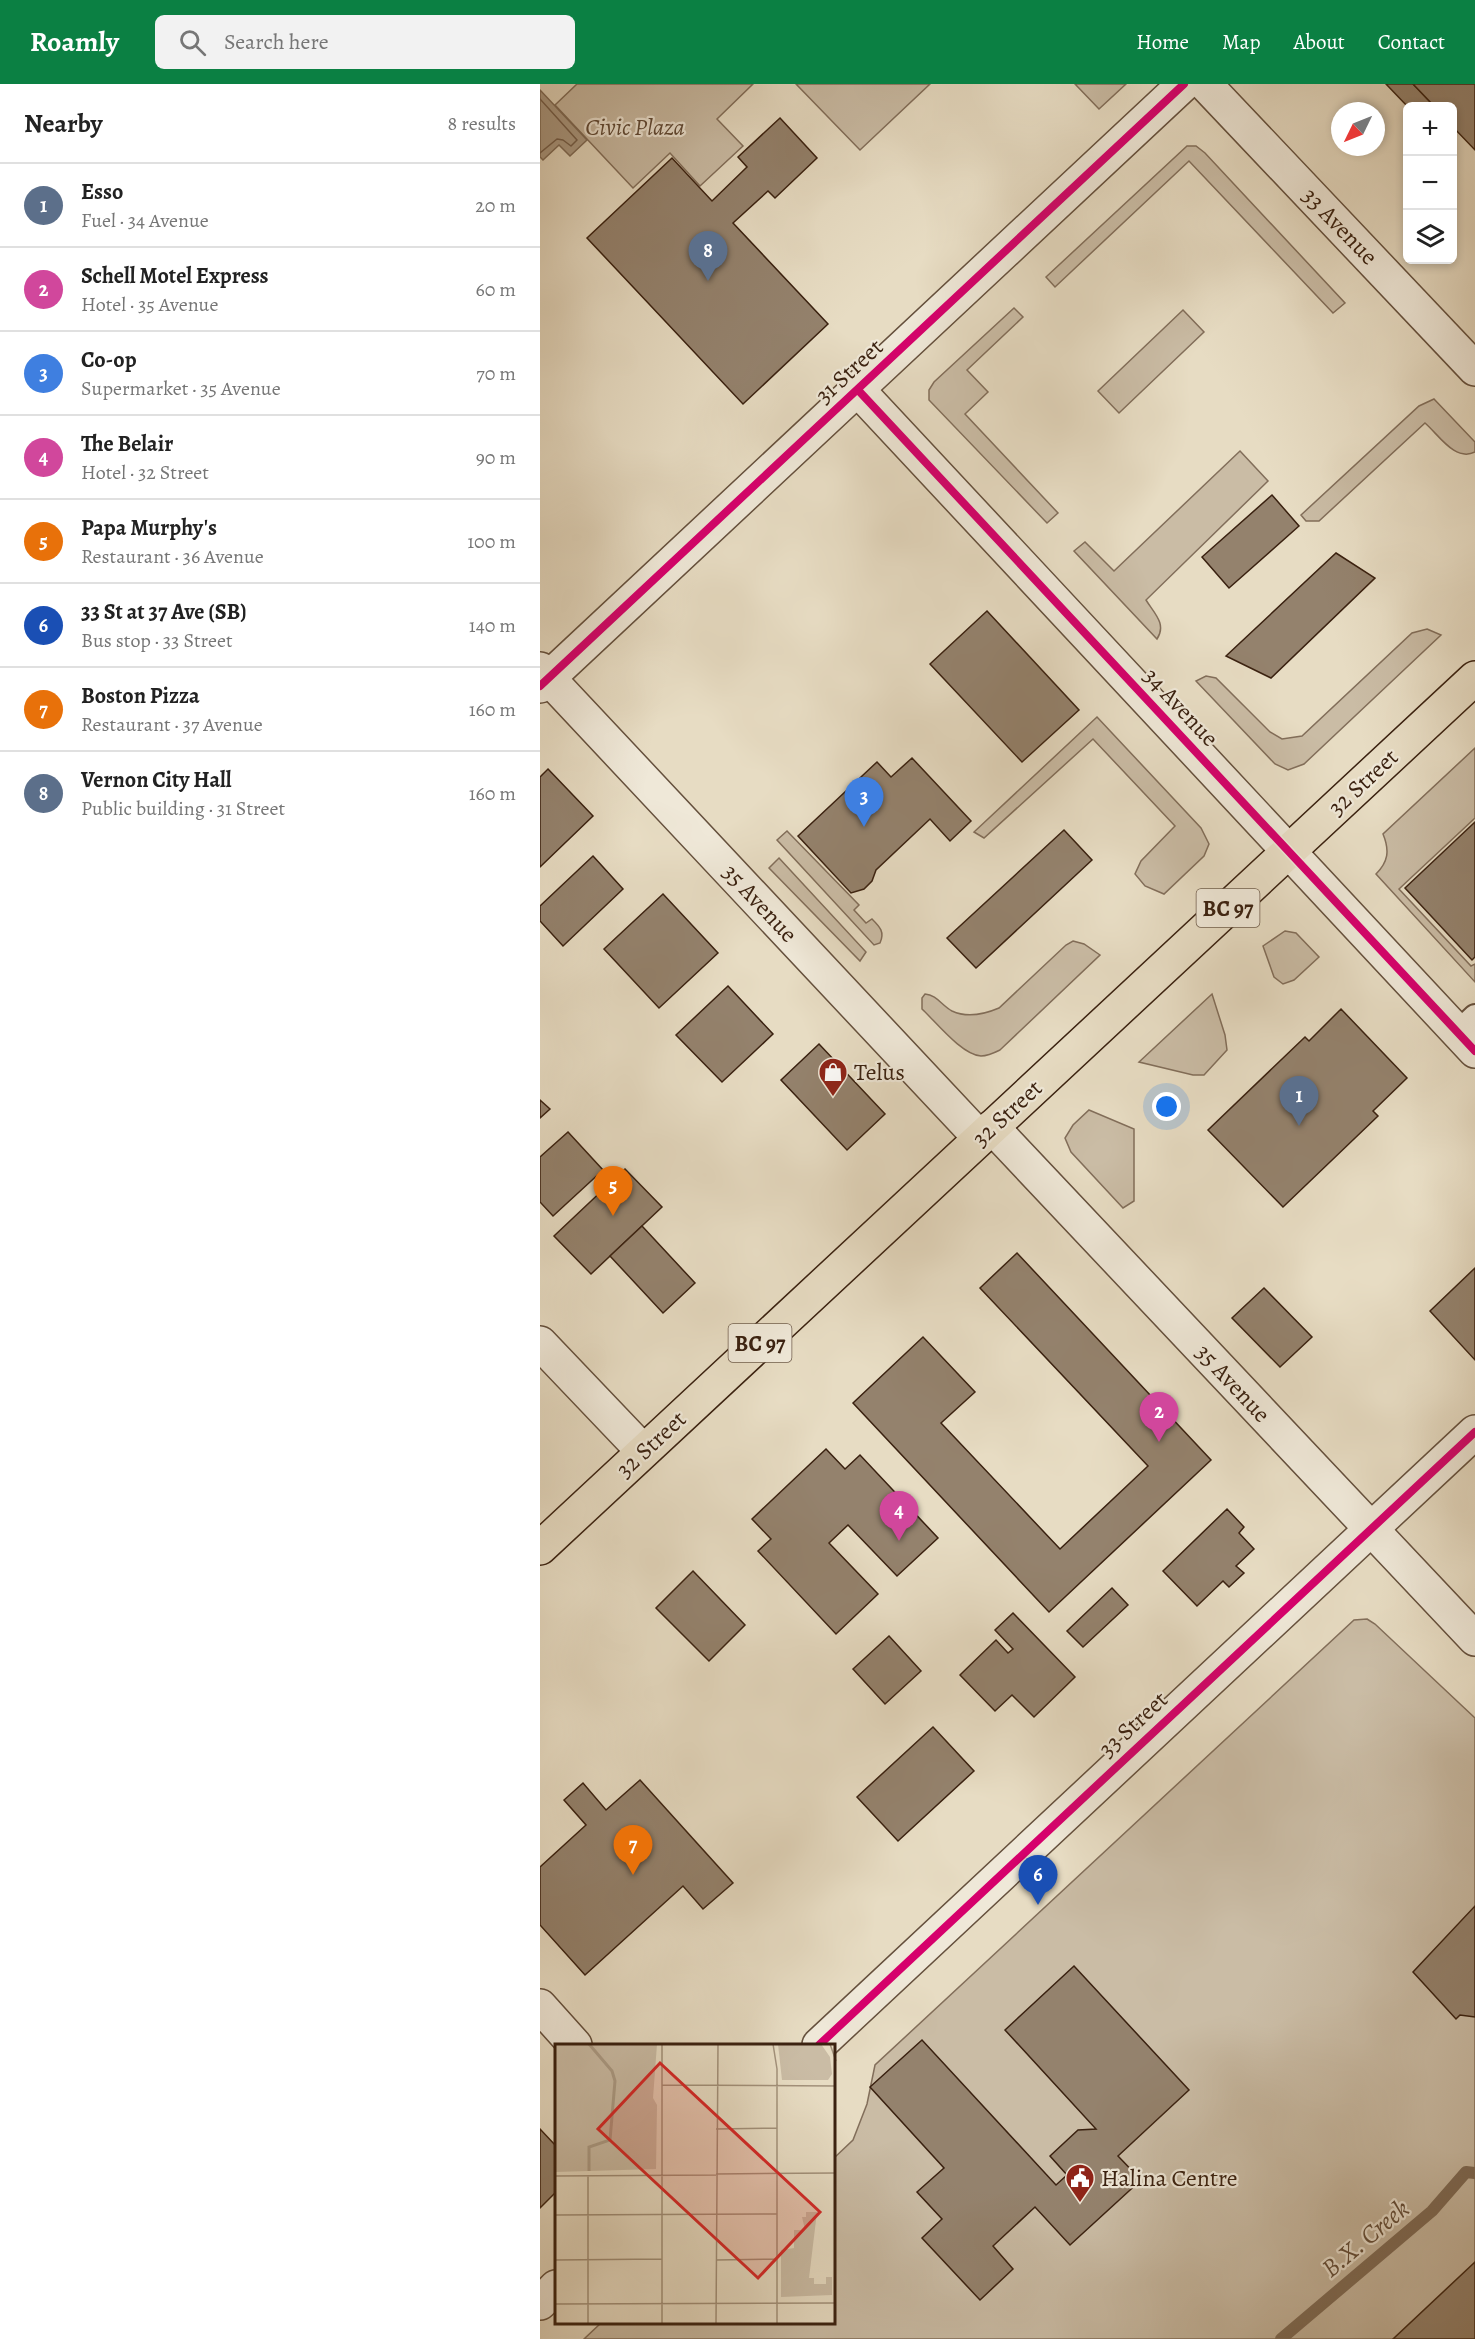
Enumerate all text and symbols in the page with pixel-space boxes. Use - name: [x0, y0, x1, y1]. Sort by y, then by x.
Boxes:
- search box: [155, 15, 575, 69]
- text: Roamly: [30, 23, 119, 61]
- icon: search: [176, 26, 209, 59]
- text: Search here: [224, 27, 329, 57]
- text: Home: [1136, 28, 1189, 56]
- text: Map: [1222, 28, 1260, 56]
- text: About: [1293, 28, 1345, 56]
- text: Contact: [1378, 28, 1445, 56]
- north arrow: [1331, 102, 1385, 156]
- map controls: [1403, 102, 1457, 264]
- button: +: [1403, 102, 1457, 156]
- text: Nearby: [24, 106, 103, 141]
- text: 8 results: [448, 110, 516, 137]
- park label: Civic Plaza: [585, 111, 685, 143]
- button: −: [1403, 156, 1457, 210]
- text: Esso: [81, 177, 123, 207]
- street label: 33 Avenue: [1295, 180, 1385, 272]
- text: 1: [40, 192, 47, 219]
- text: 20 m: [475, 192, 516, 219]
- text: Fuel · 34 Avenue: [81, 207, 209, 234]
- button: layers: [1403, 210, 1457, 264]
- pin: 8: [688, 232, 728, 281]
- text: Schell Motel Express: [81, 261, 269, 291]
- text: 2: [39, 276, 48, 303]
- text: 60 m: [476, 276, 516, 303]
- text: Hotel · 35 Avenue: [81, 291, 218, 318]
- street label: 31 Street: [808, 331, 890, 411]
- text: Co-op: [81, 345, 137, 375]
- text: 3: [39, 360, 48, 387]
- text: 70 m: [476, 360, 516, 387]
- text: Supermarket · 35 Avenue: [81, 375, 281, 402]
- text: The Belair: [81, 429, 173, 459]
- text: 4: [39, 444, 48, 471]
- text: 90 m: [476, 444, 516, 471]
- text: Hotel · 32 Street: [81, 459, 209, 486]
- text: Papa Murphy's: [81, 513, 217, 543]
- text: 5: [39, 528, 48, 555]
- text: 100 m: [467, 528, 516, 555]
- text: Restaurant · 36 Avenue: [81, 543, 264, 570]
- text: 33 St at 37 Ave (SB): [81, 597, 247, 627]
- text: 6: [39, 612, 48, 639]
- text: 140 m: [469, 612, 516, 639]
- text: Bus stop · 33 Street: [81, 627, 233, 654]
- street label: 34 Avenue: [1136, 661, 1226, 753]
- text: Boston Pizza: [81, 681, 200, 711]
- text: 7: [39, 696, 48, 723]
- text: 160 m: [469, 696, 516, 723]
- text: Restaurant · 37 Avenue: [81, 711, 263, 738]
- street label: 32 Street: [1321, 741, 1405, 823]
- text: Vernon City Hall: [81, 765, 232, 795]
- pin: 3: [844, 778, 884, 827]
- text: 8: [39, 780, 48, 807]
- text: 160 m: [469, 780, 516, 807]
- text: Public building · 31 Street: [81, 795, 285, 822]
- street label: 35 Avenue: [715, 857, 805, 949]
- road number: BC 97: [1196, 889, 1260, 927]
- shop icon: Telus: [817, 1056, 849, 1098]
- place label: Telus: [854, 1056, 905, 1088]
- street label: 32 Street: [965, 1072, 1049, 1154]
- pin: 1: [1280, 1076, 1318, 1126]
- your location: [1152, 1092, 1181, 1121]
- pin: 5: [594, 1166, 632, 1216]
- road number: BC 97: [728, 1324, 792, 1362]
- street label: 35 Avenue: [1188, 1337, 1278, 1429]
- pin: 2: [1140, 1392, 1178, 1442]
- street label: 32 Street: [609, 1403, 693, 1485]
- pin: 4: [880, 1492, 918, 1541]
- street label: 33 Street: [1091, 1684, 1175, 1764]
- pin: 7: [614, 1826, 652, 1875]
- pin: 6: [1018, 1856, 1058, 1905]
- inset map: [555, 2044, 836, 2324]
- public building icon: Halina Centre: [1064, 2162, 1096, 2204]
- place label: Halina Centre: [1101, 2162, 1238, 2194]
- water label: B.X. Creek: [1314, 2191, 1417, 2285]

